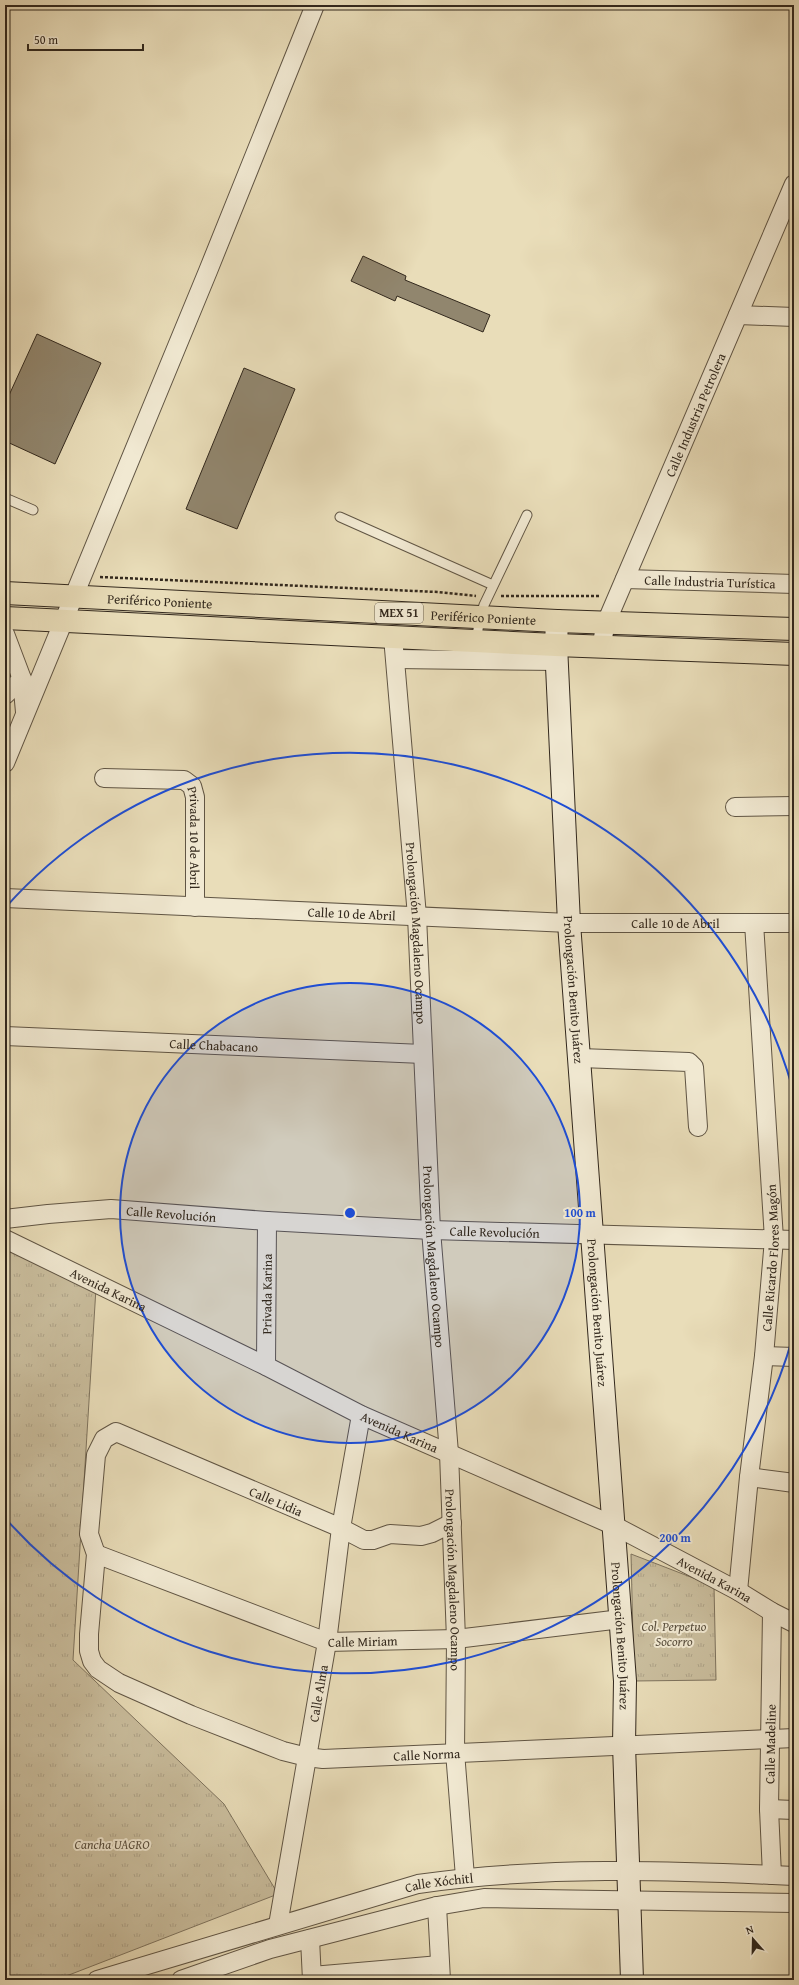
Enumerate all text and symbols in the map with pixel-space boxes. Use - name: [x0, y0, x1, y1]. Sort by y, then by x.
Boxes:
- scale bar: [28, 26, 143, 52]
- text: 50 m: [34, 31, 58, 48]
- street label: Calle Industria Petrolera: [661, 349, 731, 480]
- street label: Calle Industria Turística: [644, 571, 777, 593]
- street label: Periférico Poniente: [107, 589, 213, 614]
- road number: MEX 51: [375, 603, 423, 623]
- street label: Periférico Poniente: [430, 606, 536, 630]
- street label: Privada 10 de Abril: [182, 784, 204, 889]
- street label: Prolongación Magdaleno Ocampo: [401, 841, 431, 1025]
- street label: Calle 10 de Abril: [307, 902, 396, 925]
- street label: Calle 10 de Abril: [631, 914, 720, 933]
- street label: Prolongación Benito Juárez: [559, 915, 588, 1064]
- street label: Calle Chabacano: [169, 1034, 259, 1057]
- street label: Prolongación Magdaleno Ocampo: [418, 1165, 449, 1349]
- street label: Calle Ricardo Flores Magón: [757, 1183, 784, 1332]
- street label: Calle Revolución: [126, 1201, 218, 1227]
- text: 100 m: [564, 1204, 597, 1221]
- centre of rings: [343, 1206, 357, 1220]
- street label: Calle Revolución: [449, 1222, 541, 1243]
- street label: Prolongación Benito Juárez: [582, 1238, 612, 1388]
- street label: Privada Karina: [257, 1253, 277, 1334]
- street label: Avenida Karina: [67, 1263, 150, 1317]
- street label: Avenida Karina: [357, 1407, 442, 1458]
- street label: Calle Lidia: [246, 1482, 306, 1522]
- street label: Prolongación Magdaleno Ocampo: [440, 1488, 465, 1671]
- text: 200 m: [659, 1529, 692, 1546]
- street label: Avenida Karina: [673, 1551, 756, 1608]
- street label: Prolongación Benito Juárez: [606, 1561, 634, 1710]
- park label: Col. Perpetuo Socorro: [642, 1617, 707, 1651]
- street label: Calle Miriam: [328, 1631, 398, 1652]
- street label: Calle Alma: [304, 1663, 333, 1724]
- street label: Calle Madeline: [760, 1704, 781, 1784]
- street label: Calle Norma: [393, 1744, 461, 1766]
- park label: Cancha UAGRO: [75, 1835, 150, 1854]
- street label: Calle Xóchitl: [402, 1868, 474, 1897]
- north arrow: [733, 1919, 773, 1959]
- text: N: [743, 1921, 756, 1938]

